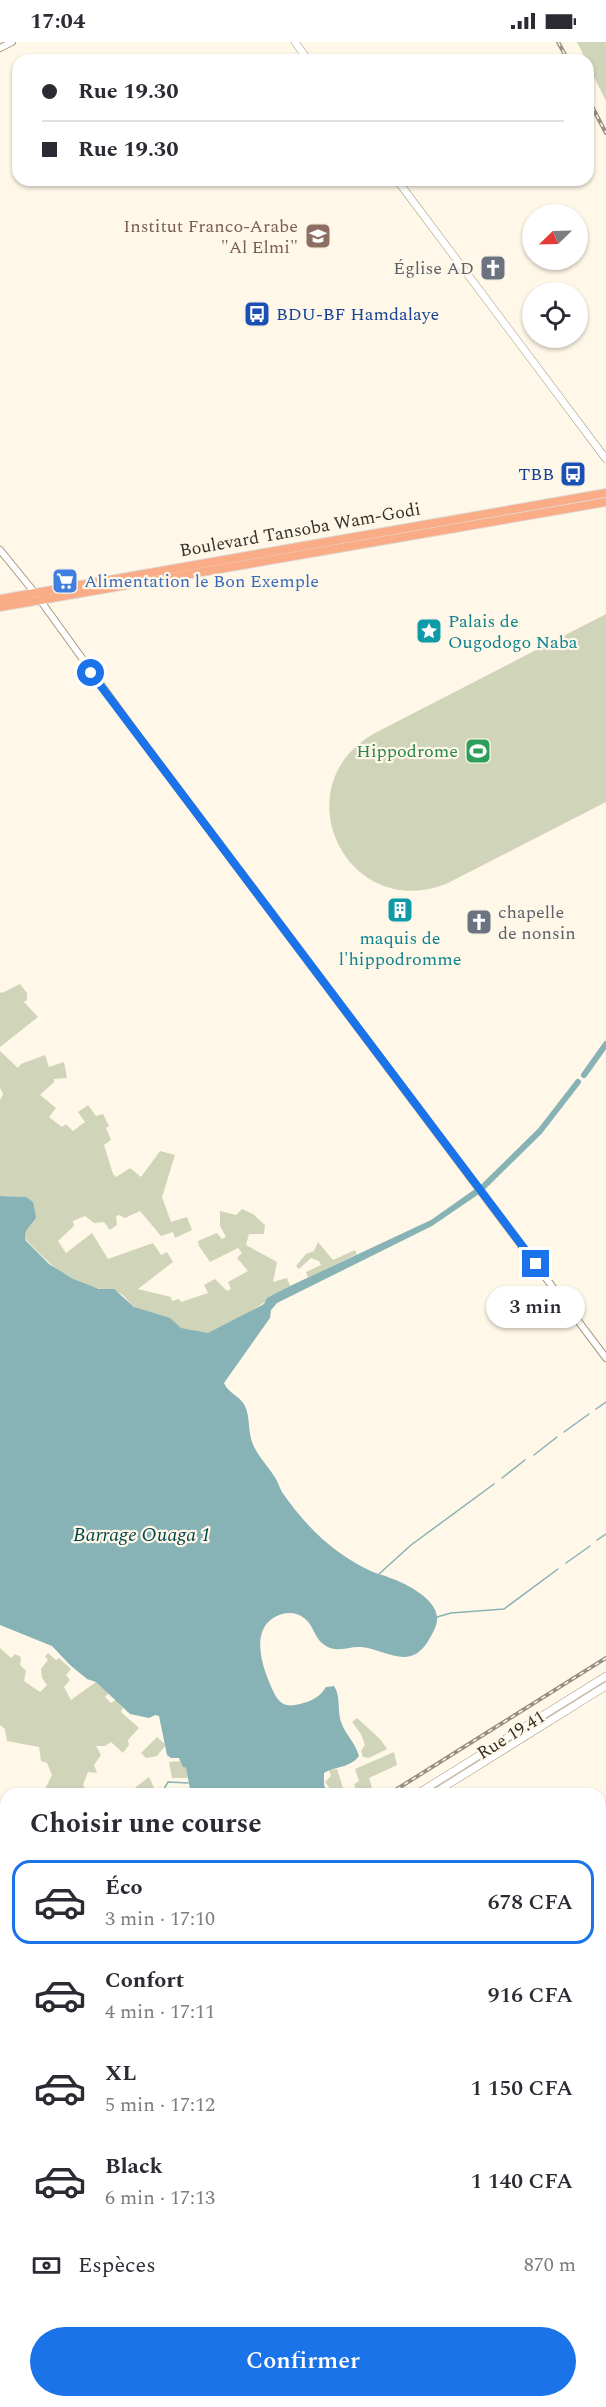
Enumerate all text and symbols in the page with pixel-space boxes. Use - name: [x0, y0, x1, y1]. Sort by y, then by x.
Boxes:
- text: 17:04: [30, 5, 85, 38]
- text: Rue 19.30: [78, 75, 179, 108]
- text: Rue 19.30: [78, 133, 179, 166]
- north arrow: [522, 204, 588, 270]
- map controls: [522, 204, 588, 348]
- place label: Institut Franco-Arabe "Al Elmi": [123, 213, 298, 261]
- school or university icon: Institut Franco-Arabe "Al Elmi": [303, 221, 333, 251]
- church icon: Église AD: [478, 253, 508, 283]
- place label: Église AD: [393, 255, 474, 282]
- button: locate: [522, 282, 588, 348]
- bus stop icon: BDU-BF Hamdalaye: [242, 299, 272, 329]
- place label: BDU-BF Hamdalaye: [276, 301, 439, 328]
- bus stop icon: TBB: [558, 459, 588, 489]
- place label: TBB: [518, 461, 554, 488]
- street label: Boulevard Tansoba Wam-Godi: [177, 495, 423, 565]
- supermarket icon: Alimentation le Bon Exemple: [50, 566, 80, 596]
- place label: Alimentation le Bon Exemple: [84, 568, 319, 595]
- place label: Palais de Ougodogo Naba: [448, 608, 578, 656]
- place icon: Palais de Ougodogo Naba: [414, 616, 444, 646]
- route start: [77, 659, 104, 686]
- sports icon: Hippodrome: [463, 736, 493, 766]
- place label: Hippodrome: [356, 738, 458, 765]
- building icon: maquis de l'hippodromme: [385, 895, 415, 925]
- place label: chapelle de nonsin: [498, 899, 576, 947]
- church icon: chapelle de nonsin: [464, 907, 494, 937]
- place label: maquis de l'hippodromme: [339, 925, 461, 973]
- route end: [522, 1250, 549, 1277]
- callout: 3 min: [486, 1285, 586, 1327]
- text: 3 min: [510, 1292, 561, 1322]
- water label: Barrage Ouaga 1: [73, 1520, 211, 1550]
- street label: Rue 19.41: [472, 1703, 550, 1767]
- text: Choisir une course: [30, 1803, 262, 1845]
- text: Éco: [105, 1871, 143, 1904]
- icon: car: [33, 1875, 87, 1929]
- text: 678 CFA: [488, 1886, 573, 1919]
- text: 3 min · 17:10: [105, 1904, 215, 1934]
- text: Confort: [105, 1964, 184, 1997]
- icon: car: [33, 1968, 87, 2022]
- text: 916 CFA: [488, 1979, 573, 2012]
- text: 4 min · 17:11: [105, 1997, 215, 2027]
- text: XL: [105, 2057, 136, 2090]
- icon: car: [33, 2061, 87, 2115]
- text: 1 150 CFA: [470, 2072, 573, 2105]
- text: 5 min · 17:12: [105, 2090, 215, 2120]
- text: Black: [105, 2150, 163, 2183]
- icon: car: [33, 2154, 87, 2208]
- text: 1 140 CFA: [470, 2165, 573, 2198]
- text: 6 min · 17:13: [105, 2183, 215, 2213]
- icon: cash: [30, 2249, 63, 2282]
- text: Espèces: [78, 2249, 156, 2282]
- text: 870 m: [524, 2250, 576, 2280]
- button: Confirmer: [30, 2327, 576, 2396]

